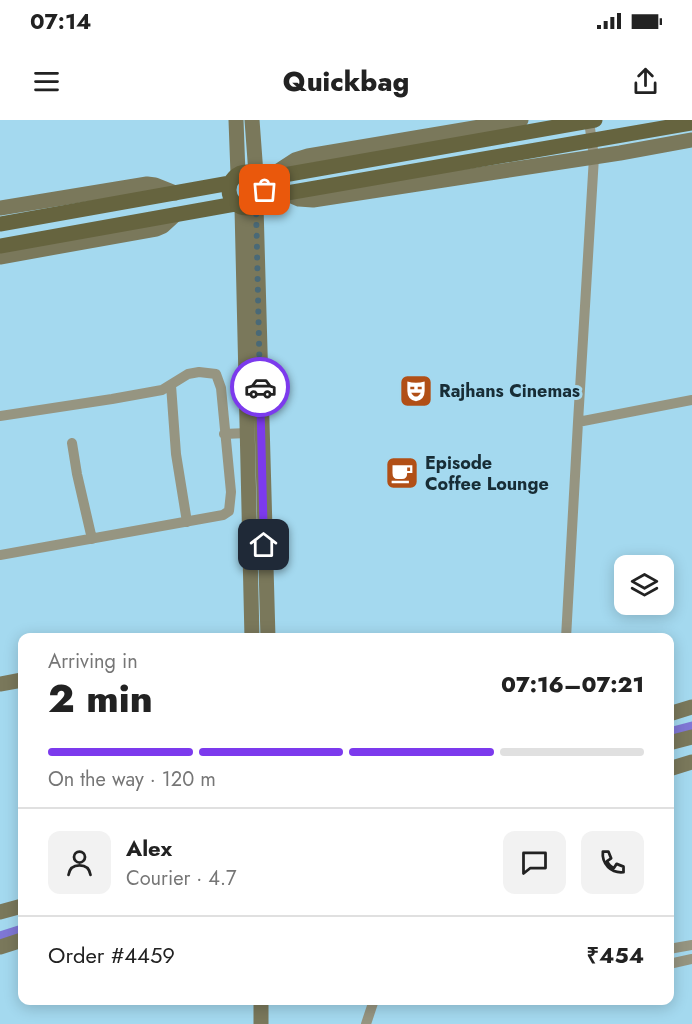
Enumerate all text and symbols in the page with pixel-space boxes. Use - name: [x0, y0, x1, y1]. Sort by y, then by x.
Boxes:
- text: 07:14: [30, 5, 91, 37]
- text: Quickbag: [283, 62, 409, 101]
- icon: menu: [30, 65, 63, 98]
- icon: share: [629, 65, 662, 98]
- pin: [239, 164, 290, 215]
- icon: bag: [248, 173, 281, 206]
- courier: [230, 357, 290, 417]
- icon: car: [244, 371, 277, 404]
- theatre icon: Rajhans Cinemas: [398, 373, 434, 409]
- place label: Rajhans Cinemas: [439, 378, 580, 404]
- place label: Episode Coffee Lounge: [425, 450, 549, 497]
- cafe icon: Episode Coffee Lounge: [384, 455, 420, 491]
- pin: [238, 519, 289, 570]
- icon: home: [247, 528, 280, 561]
- map controls: [614, 555, 674, 615]
- button: layers: [614, 555, 674, 615]
- text: Arriving in: [48, 647, 138, 676]
- text: 07:16–07:21: [501, 668, 644, 700]
- text: 2 min: [48, 670, 153, 727]
- text: On the way · 120 m: [48, 765, 216, 794]
- button: person: [48, 831, 111, 894]
- button: chat: [503, 831, 566, 894]
- button: phone: [581, 831, 644, 894]
- text: Alex: [126, 832, 172, 864]
- text: Courier · 4.7: [126, 864, 237, 893]
- text: Order #4459: [48, 939, 175, 971]
- text: ₹454: [587, 939, 644, 971]

